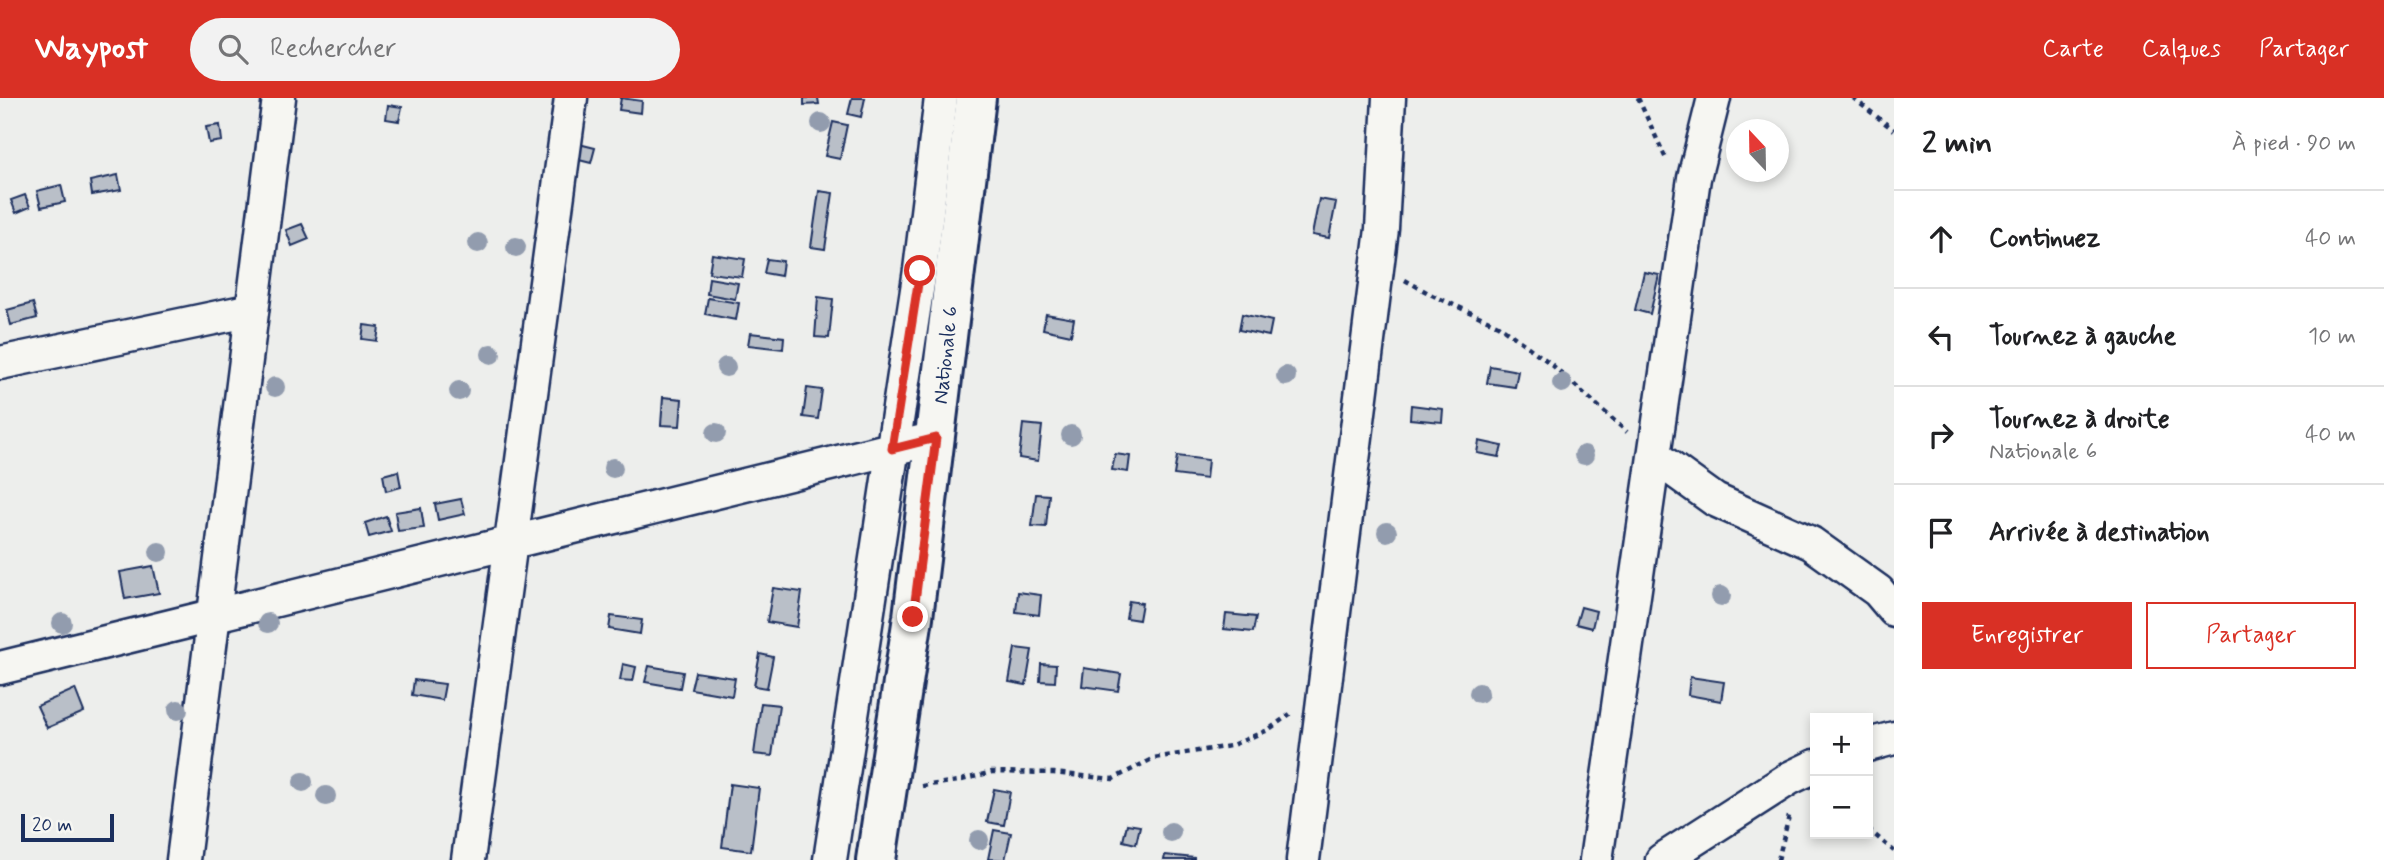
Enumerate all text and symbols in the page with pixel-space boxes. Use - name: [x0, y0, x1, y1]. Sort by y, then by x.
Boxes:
- search box: [190, 18, 680, 81]
- text: Waypost: [35, 27, 148, 71]
- icon: search: [214, 30, 252, 68]
- text: Rechercher: [270, 32, 396, 66]
- text: Carte: [2042, 34, 2104, 65]
- text: Calques: [2142, 34, 2221, 65]
- text: Partager: [2259, 34, 2349, 65]
- north arrow: [1726, 119, 1789, 182]
- text: 2 min: [1922, 124, 1992, 163]
- text: À pied · 90 m: [2232, 129, 2356, 159]
- icon: ahead: [1922, 220, 1960, 258]
- text: Continuez: [1989, 222, 2100, 256]
- text: 40 m: [2305, 224, 2356, 254]
- route start: [904, 255, 935, 286]
- street label: Nationale 6: [927, 304, 965, 406]
- icon: left: [1922, 318, 1960, 356]
- text: Tournez à gauche: [1989, 320, 2176, 354]
- text: 10 m: [2308, 322, 2356, 352]
- text: Tournez à droite: [1989, 403, 2170, 437]
- icon: right: [1922, 416, 1960, 454]
- text: 40 m: [2305, 420, 2356, 450]
- text: Nationale 6: [1989, 437, 2097, 467]
- icon: arrive: [1922, 514, 1960, 552]
- text: Arrivée à destination: [1989, 516, 2210, 550]
- route end: [897, 601, 928, 632]
- button: Enregistrer: [1922, 602, 2132, 669]
- button: Partager: [2146, 602, 2356, 669]
- map controls: [1810, 713, 1873, 839]
- button: +: [1810, 713, 1873, 776]
- button: −: [1810, 776, 1873, 839]
- scale bar: [21, 811, 114, 843]
- text: 20 m: [32, 813, 72, 838]

